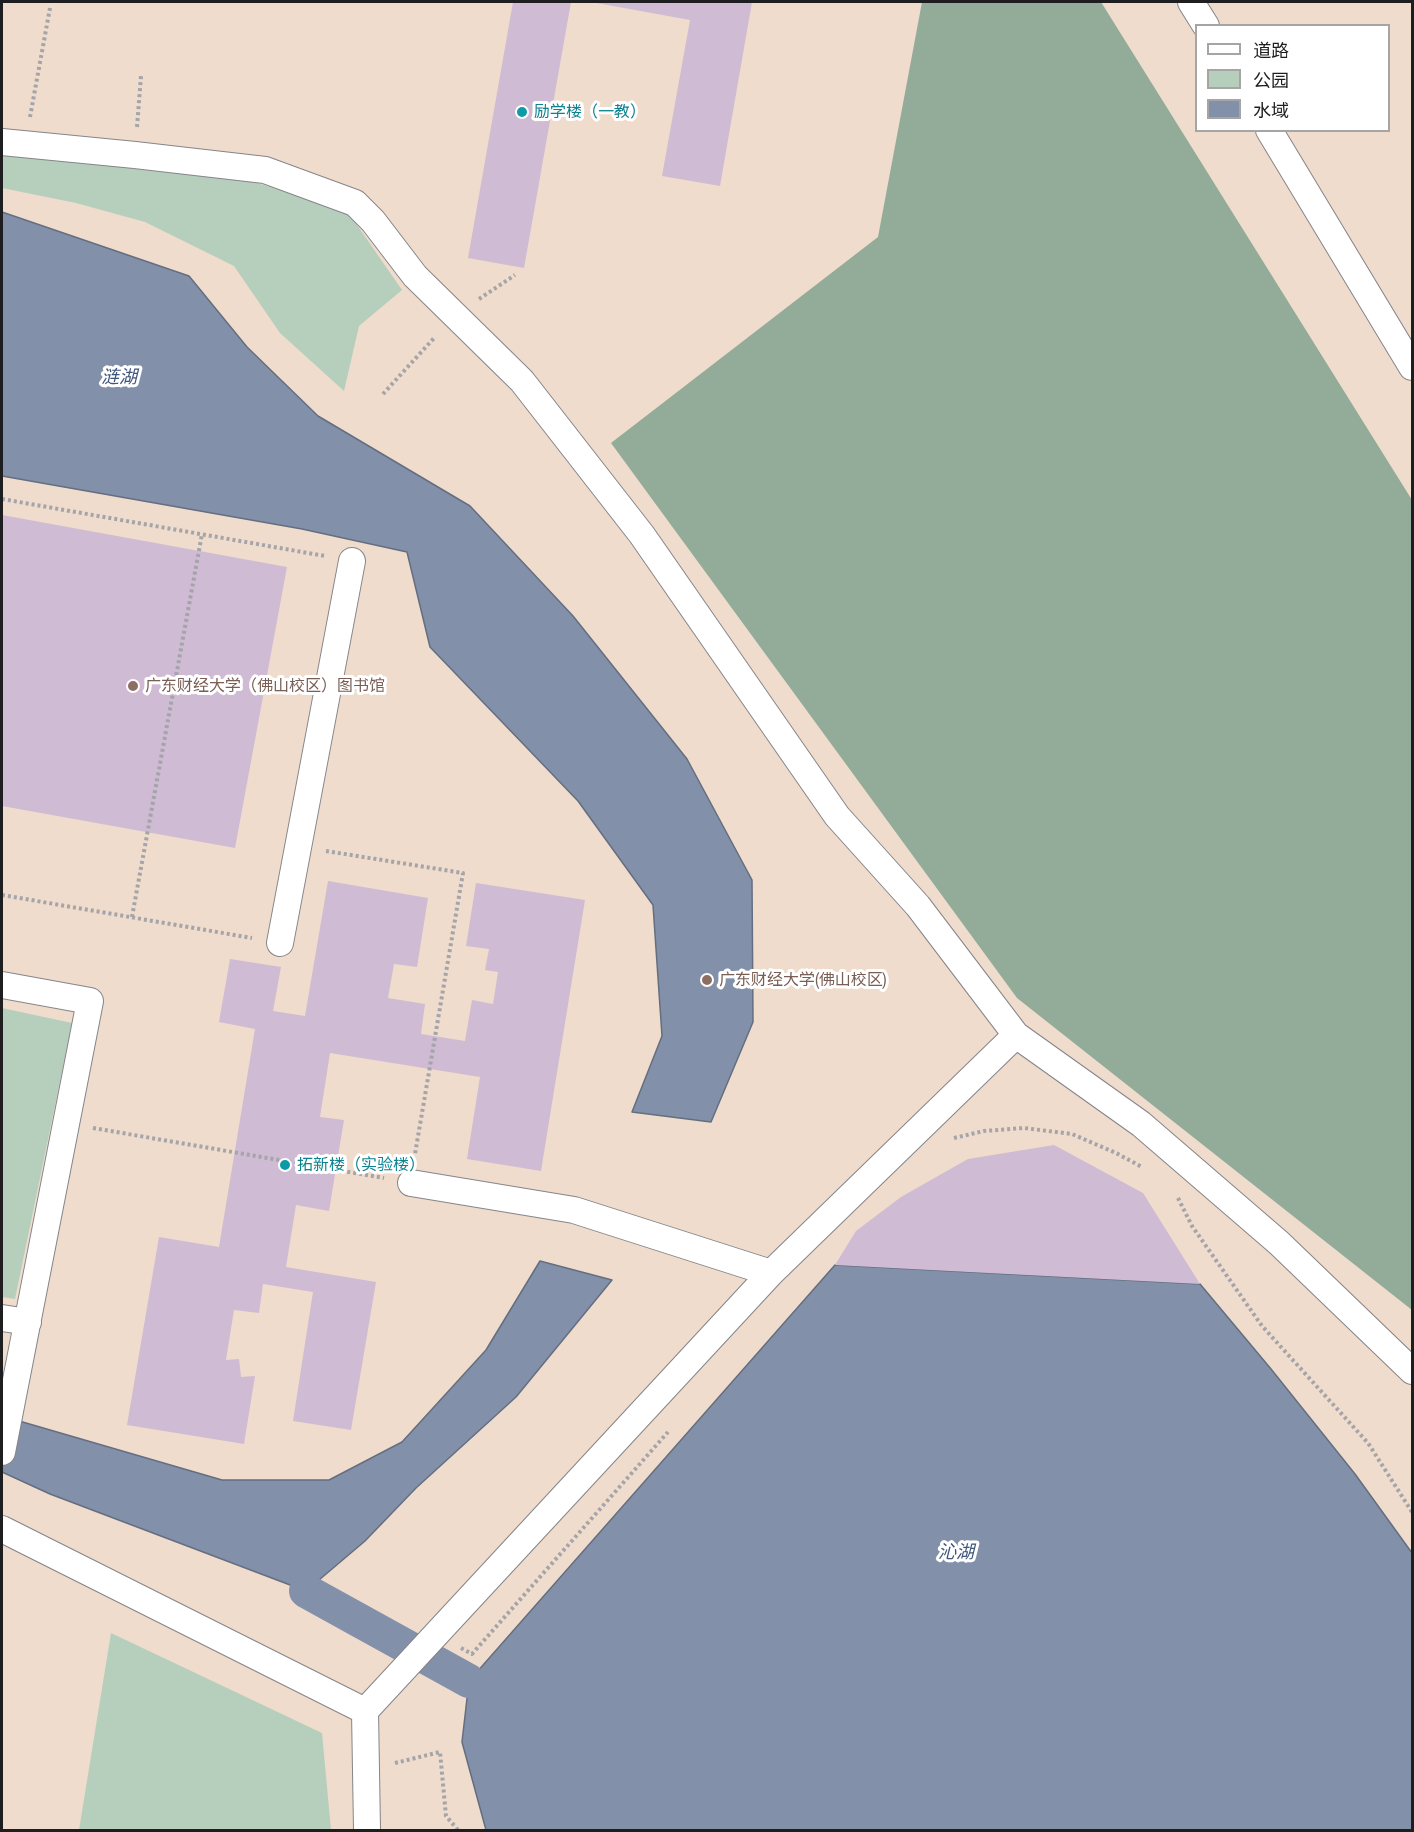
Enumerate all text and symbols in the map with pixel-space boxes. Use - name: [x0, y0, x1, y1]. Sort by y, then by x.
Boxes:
- legend: [1195, 24, 1390, 132]
- text: 道路: [1253, 40, 1289, 61]
- text: 公园: [1253, 70, 1289, 91]
- text: 水域: [1253, 100, 1289, 121]
- place label: 励学楼（一教）: [534, 102, 646, 122]
- marker: 励学楼（一教）: [515, 105, 529, 119]
- water label: 涟湖: [101, 366, 137, 388]
- place label: 广东财经大学（佛山校区）图书馆: [145, 676, 385, 696]
- marker: 广东财经大学（佛山校区）图书馆: [126, 679, 140, 693]
- place label: 广东财经大学(佛山校区): [719, 970, 887, 990]
- marker: 广东财经大学(佛山校区): [700, 973, 714, 987]
- place label: 拓新楼（实验楼）: [297, 1155, 425, 1175]
- marker: 拓新楼（实验楼）: [278, 1158, 292, 1172]
- water label: 沁湖: [938, 1541, 974, 1563]

